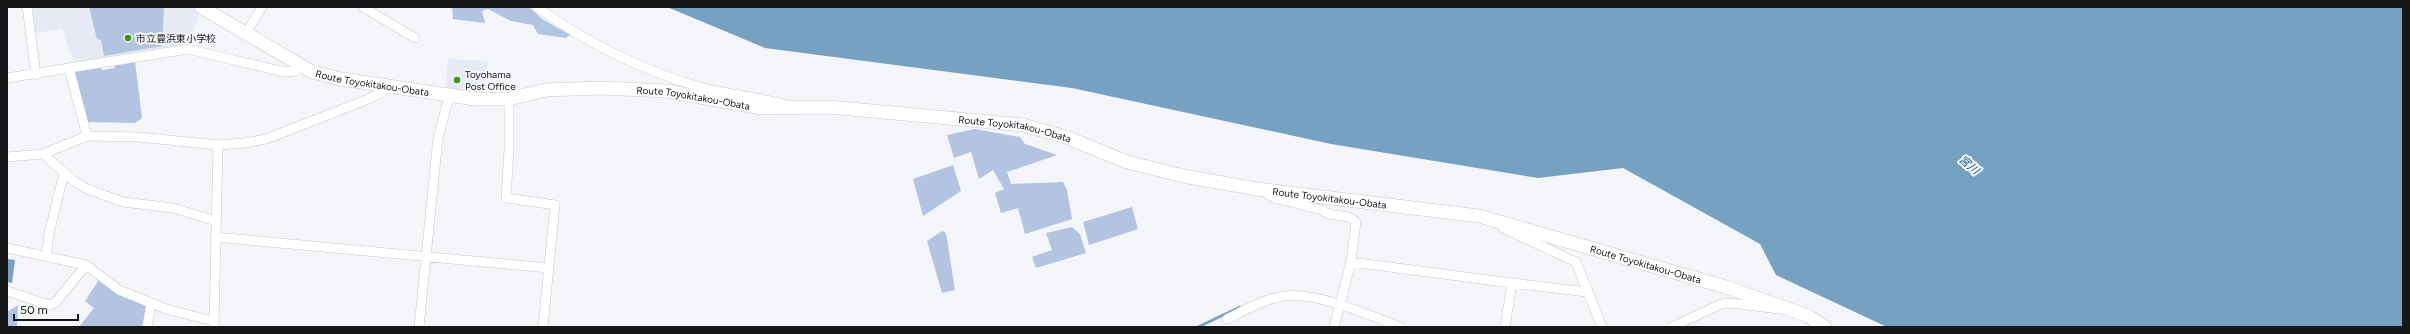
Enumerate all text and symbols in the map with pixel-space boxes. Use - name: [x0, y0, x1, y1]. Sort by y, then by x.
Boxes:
- place label: 市立豊浜東小学校: [136, 32, 216, 45]
- marker: 市立豊浜東小学校: [123, 33, 133, 43]
- street label: Route Toyokitakou-Obata: [314, 67, 430, 99]
- place label: Toyohama Post Office: [465, 68, 516, 93]
- marker: Toyohama Post Office: [452, 75, 462, 85]
- street label: Route Toyokitakou-Obata: [636, 83, 751, 112]
- street label: Route Toyokitakou-Obata: [958, 113, 1073, 145]
- water label: 宮川: [1956, 153, 1982, 178]
- street label: Route Toyokitakou-Obata: [1272, 184, 1387, 211]
- street label: Route Toyokitakou-Obata: [1589, 242, 1703, 286]
- scale bar: [14, 296, 78, 322]
- text: 50 m: [20, 303, 48, 317]

